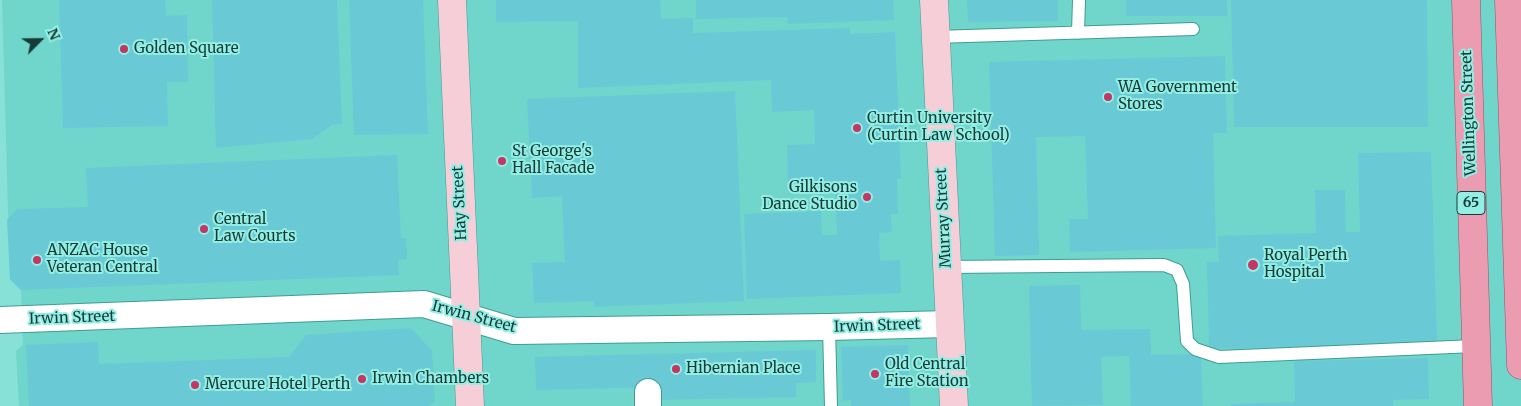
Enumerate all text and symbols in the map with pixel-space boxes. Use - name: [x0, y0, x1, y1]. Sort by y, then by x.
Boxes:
- north arrow: [15, 15, 65, 65]
- text: N: [43, 26, 64, 43]
- place label: Golden Square: [134, 40, 239, 58]
- marker: Golden Square: [118, 43, 130, 55]
- street label: Wellington Street: [1458, 50, 1480, 176]
- place label: WA Government Stores: [1118, 79, 1237, 114]
- marker: WA Government Stores: [1102, 91, 1114, 103]
- place label: Curtin University (Curtin Law School): [867, 110, 1010, 145]
- marker: Curtin University (Curtin Law School): [851, 122, 863, 134]
- place label: St George's Hall Facade: [512, 143, 594, 178]
- marker: St George's Hall Facade: [496, 155, 508, 167]
- street label: Hay Street: [449, 165, 471, 241]
- street label: Murray Street: [932, 168, 956, 268]
- place label: Gilkisons Dance Studio: [762, 179, 857, 214]
- marker: Gilkisons Dance Studio: [861, 191, 873, 203]
- road number: 65: [1457, 192, 1485, 214]
- place label: Central Law Courts: [214, 211, 296, 246]
- marker: Central Law Courts: [198, 223, 210, 235]
- place label: ANZAC House Veteran Central: [47, 242, 158, 277]
- place label: Royal Perth Hospital: [1264, 247, 1348, 282]
- marker: ANZAC House Veteran Central: [31, 254, 43, 266]
- marker: Royal Perth Hospital: [1246, 258, 1260, 272]
- street label: Irwin Street: [430, 297, 518, 337]
- street label: Irwin Street: [28, 307, 116, 329]
- street label: Irwin Street: [833, 315, 921, 337]
- place label: Old Central Fire Station: [885, 356, 969, 391]
- place label: Hibernian Place: [686, 360, 800, 378]
- marker: Hibernian Place: [670, 363, 682, 375]
- marker: Old Central Fire Station: [869, 368, 881, 380]
- place label: Irwin Chambers: [372, 370, 489, 388]
- marker: Irwin Chambers: [356, 373, 368, 385]
- place label: Mercure Hotel Perth: [205, 376, 350, 394]
- marker: Mercure Hotel Perth: [189, 379, 201, 391]

